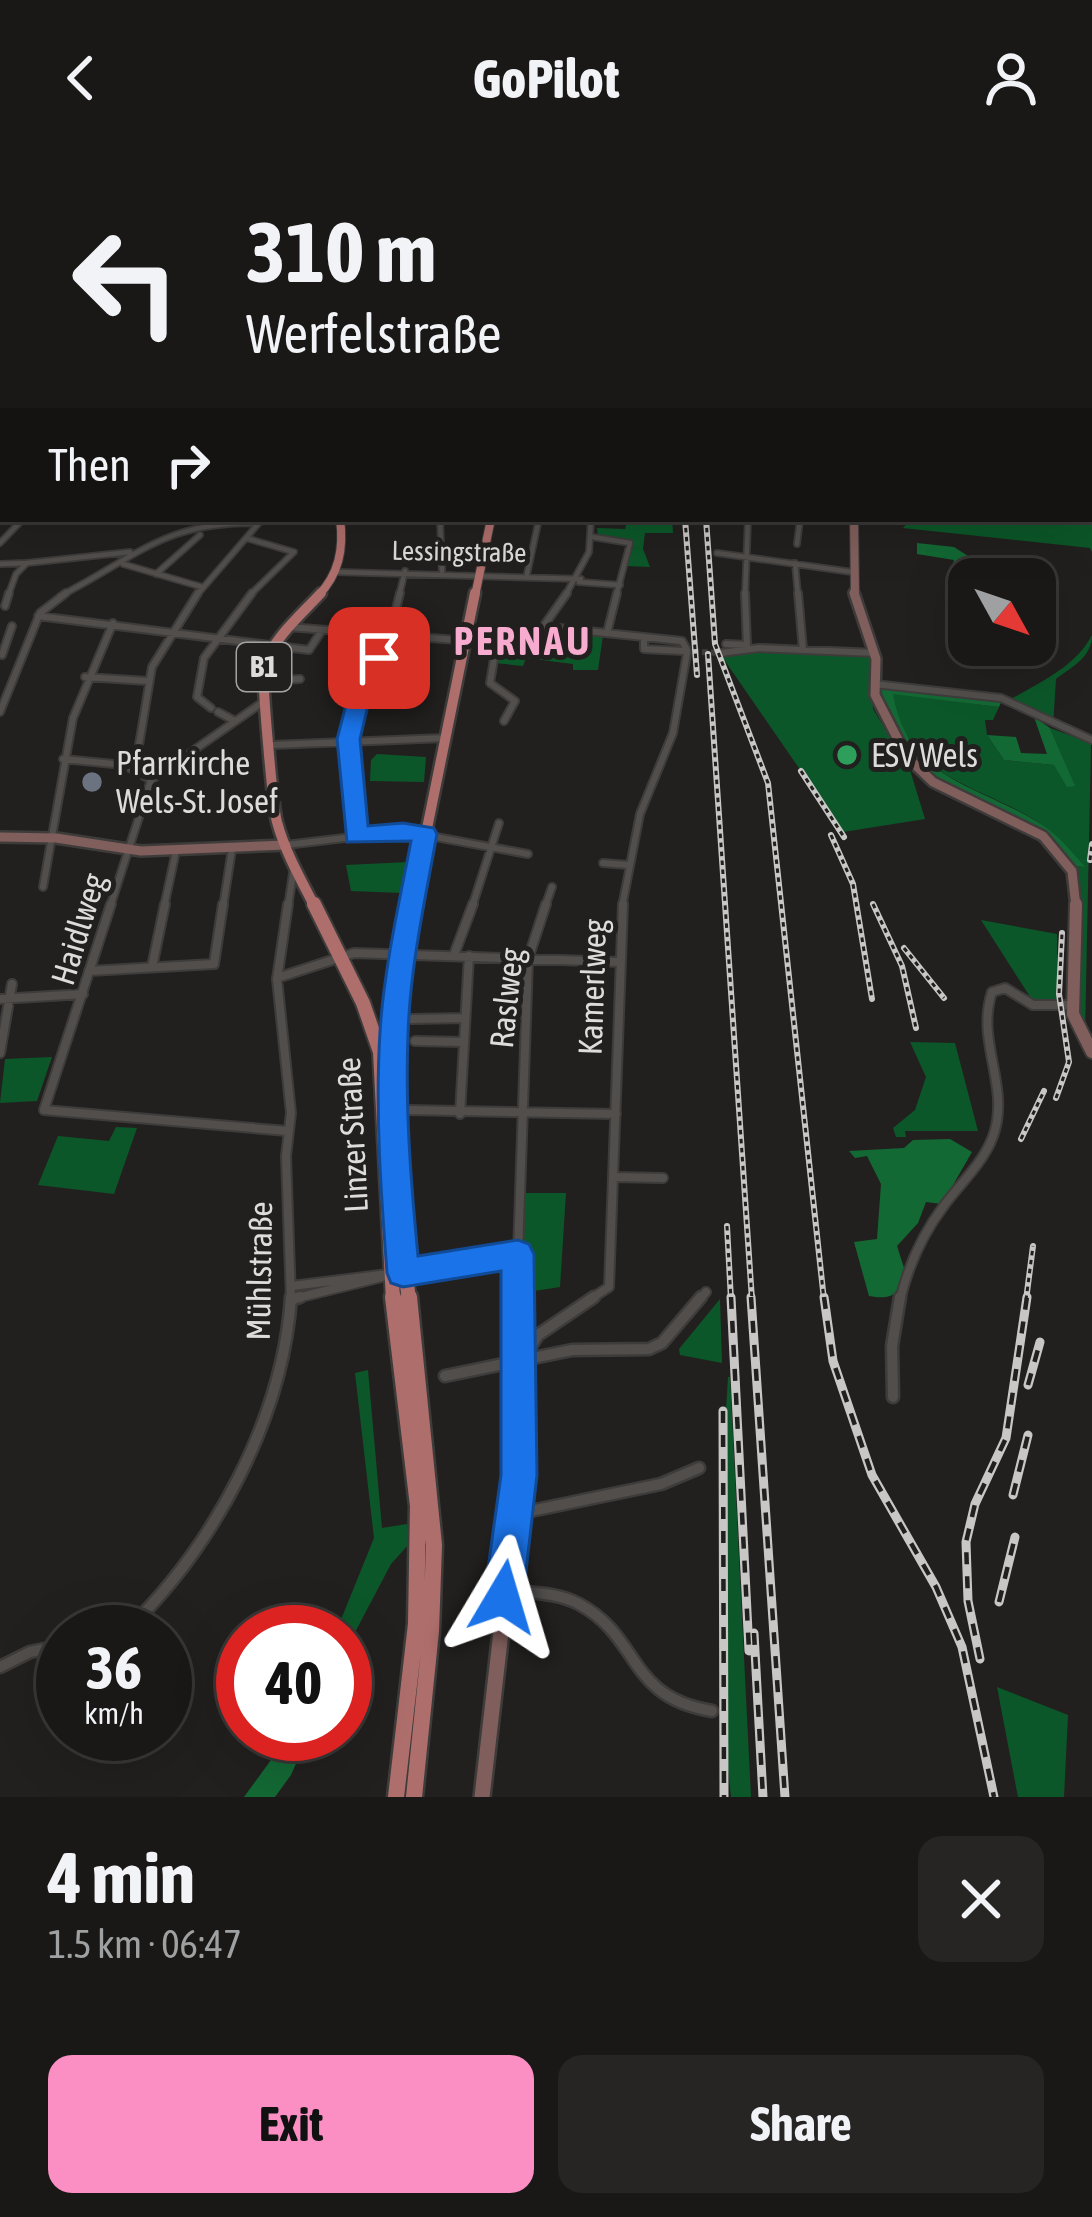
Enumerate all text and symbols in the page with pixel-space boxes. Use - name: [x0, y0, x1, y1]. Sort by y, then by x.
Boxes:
- icon: back: [48, 45, 114, 111]
- icon: person: [978, 45, 1044, 111]
- text: GoPilot: [472, 48, 620, 109]
- icon: left: [48, 204, 204, 360]
- text: 310 m: [246, 204, 436, 300]
- text: Werfelstraße: [246, 303, 502, 364]
- icon: right: [155, 432, 221, 498]
- text: Then: [48, 439, 131, 491]
- street label: Lessingstraße: [391, 535, 527, 568]
- north arrow: [948, 558, 1056, 666]
- map controls: [948, 558, 1056, 666]
- pin: [328, 607, 430, 709]
- district label: PERNAU: [454, 619, 592, 663]
- icon: arrive: [346, 625, 412, 691]
- road number: B1: [237, 643, 291, 691]
- place label: ESV Wels: [871, 736, 978, 774]
- marker: ESV Wels: [834, 742, 860, 768]
- place label: Pfarrkirche Wels-St. Josef: [116, 744, 278, 820]
- marker: Pfarrkirche Wels-St. Josef: [79, 769, 105, 795]
- street label: Haidlweg: [43, 868, 113, 989]
- street label: Kamerlweg: [571, 917, 613, 1056]
- street label: Raslweg: [482, 945, 530, 1050]
- street label: Linzer Straße: [329, 1056, 375, 1214]
- street label: Mühlstraße: [239, 1201, 279, 1341]
- position arrow: [440, 1534, 566, 1660]
- speed limit sign: 40: [216, 1605, 372, 1761]
- text: 36: [86, 1633, 142, 1702]
- text: km/h: [84, 1696, 144, 1730]
- text: 4 min: [48, 1836, 195, 1918]
- button: close: [918, 1836, 1044, 1962]
- text: 1.5 km · 06:47: [48, 1922, 241, 1966]
- button: Exit: [48, 2055, 534, 2193]
- button: Share: [558, 2055, 1044, 2193]

